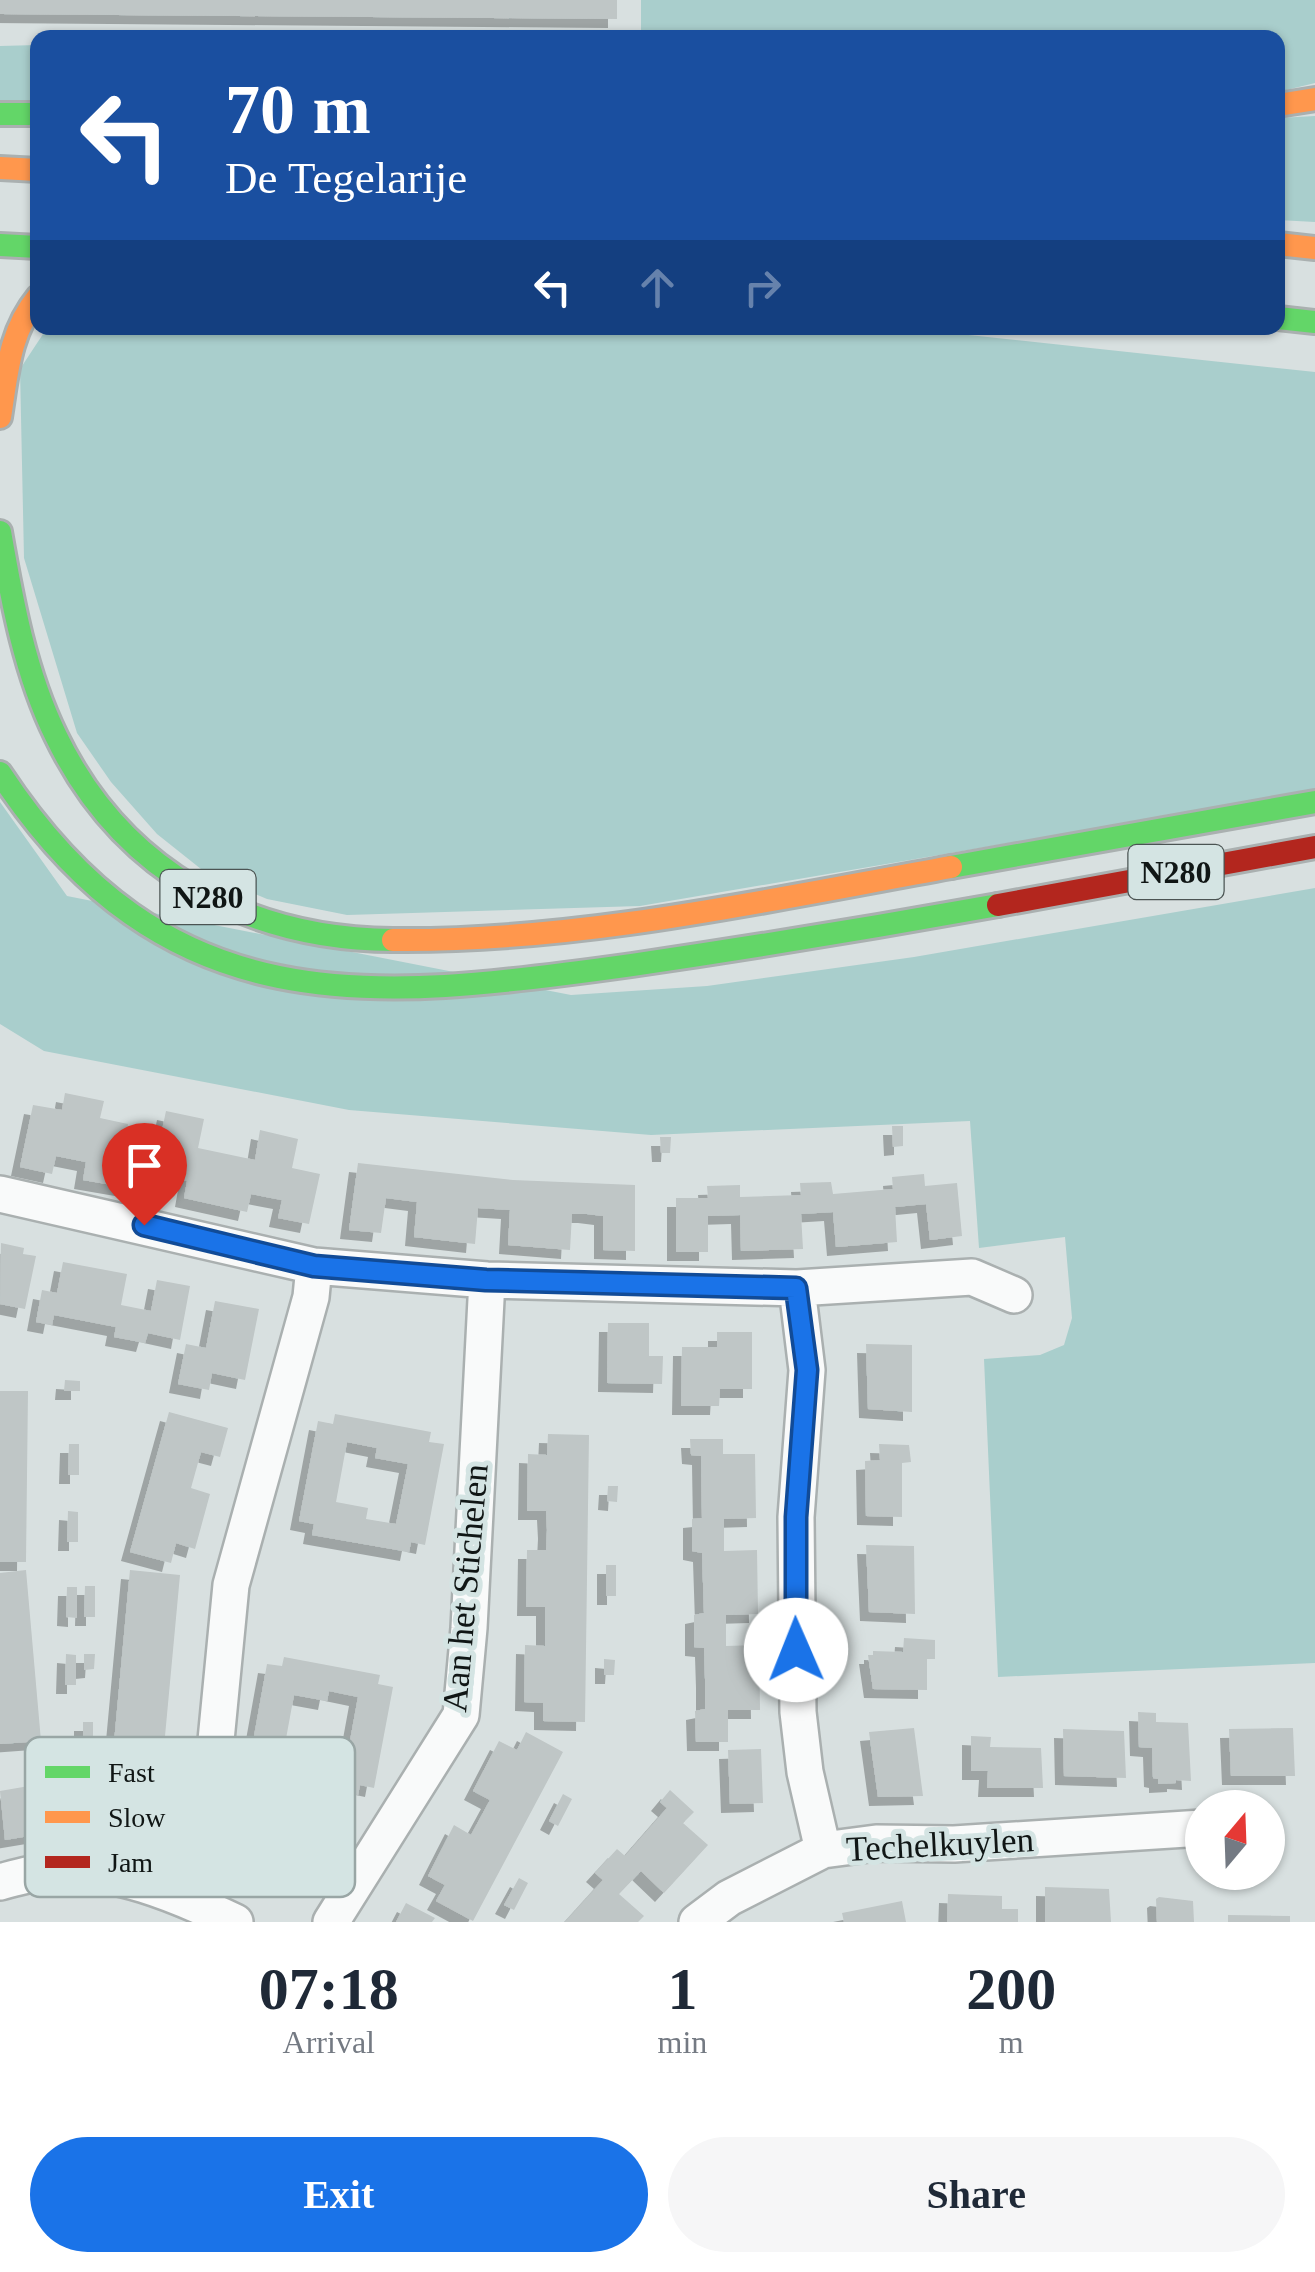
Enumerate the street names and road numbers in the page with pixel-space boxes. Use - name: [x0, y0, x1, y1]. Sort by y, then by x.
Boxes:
- road number: N280: [1128, 845, 1224, 899]
- road number: N280: [160, 870, 256, 924]
- street label: Aan het Stichelen: [435, 1462, 496, 1714]
- street label: Techelkuylen: [845, 1820, 1035, 1869]

